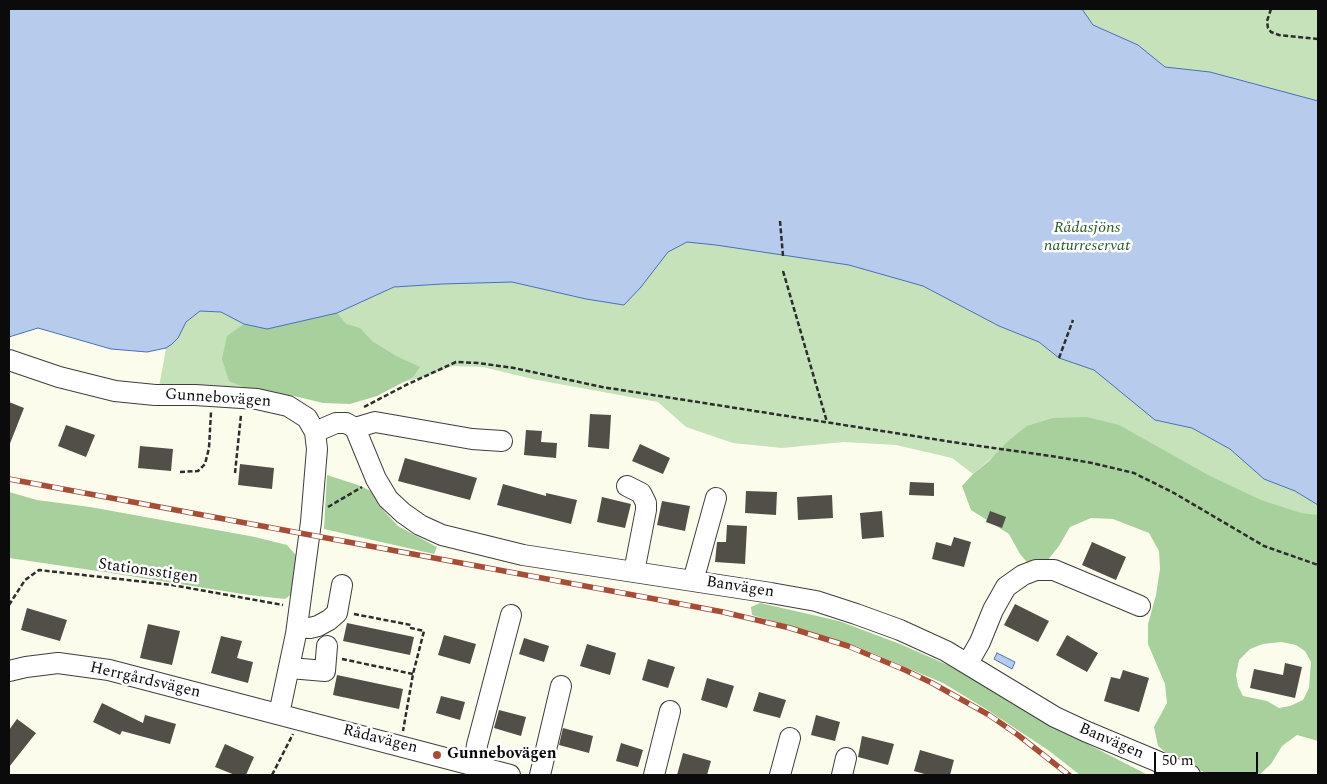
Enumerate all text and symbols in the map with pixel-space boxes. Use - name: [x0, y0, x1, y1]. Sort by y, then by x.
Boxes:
- park label: Rådasjöns naturreservat: [1044, 219, 1130, 257]
- street label: Gunnebovägen: [164, 386, 272, 412]
- street label: Stationsstigen: [97, 555, 199, 589]
- street label: Banvägen: [705, 573, 775, 603]
- street label: Herrgårdsvägen: [88, 659, 202, 703]
- street label: Banvägen: [1076, 720, 1146, 764]
- street label: Rådavägen: [341, 721, 419, 759]
- scale bar: [1157, 742, 1261, 774]
- place label: Gunnebovägen: [447, 745, 557, 765]
- marker: Gunnebovägen: [431, 749, 443, 761]
- text: 50 m: [1162, 749, 1194, 772]

